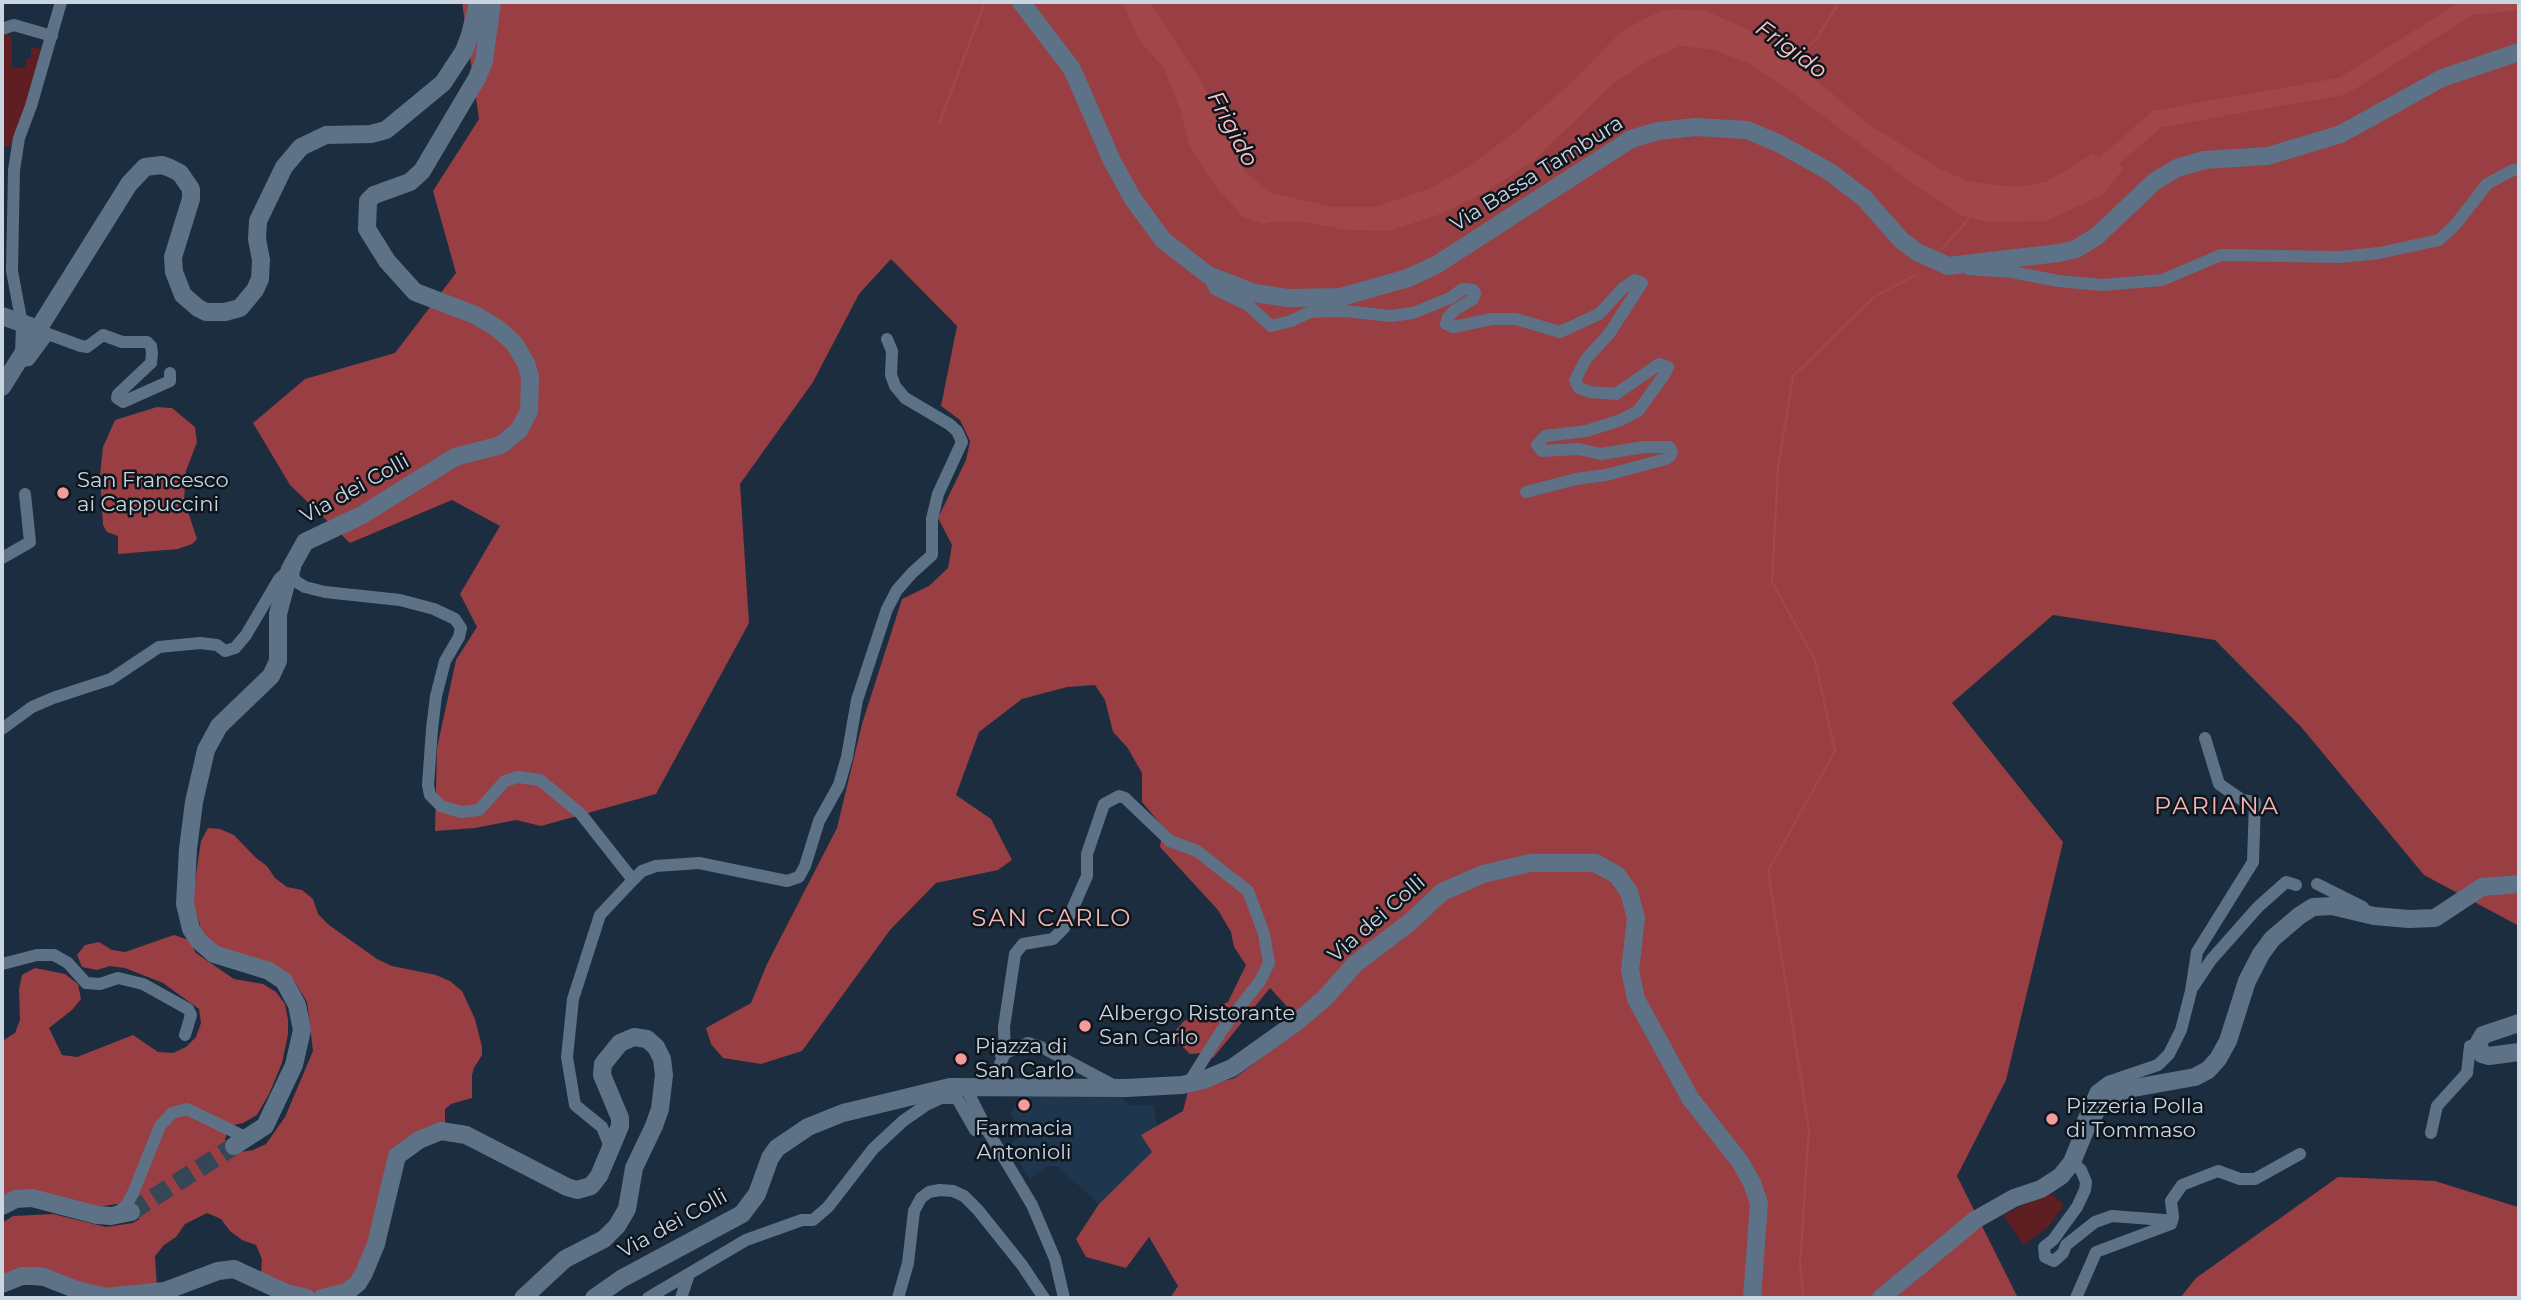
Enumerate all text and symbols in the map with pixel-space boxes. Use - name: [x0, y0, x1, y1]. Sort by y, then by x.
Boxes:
- water label: Frigido: [1750, 15, 1832, 85]
- water label: Frigido: [1201, 87, 1263, 171]
- street label: Via Bassa Tambura: [1446, 111, 1628, 237]
- street label: Via dei Colli: [296, 449, 414, 529]
- place label: San Francesco ai Cappuccini: [77, 468, 229, 518]
- marker: San Francesco ai Cappuccini: [55, 485, 71, 501]
- district label: PARIANA: [2155, 793, 2279, 821]
- street label: Via dei Colli: [1323, 870, 1431, 968]
- district label: SAN CARLO: [973, 905, 1131, 933]
- place label: Albergo Ristorante San Carlo: [1099, 1001, 1295, 1051]
- marker: Albergo Ristorante San Carlo: [1077, 1018, 1093, 1034]
- place label: Piazza di San Carlo: [975, 1034, 1074, 1084]
- marker: Piazza di San Carlo: [953, 1051, 969, 1067]
- place label: Pizzeria Polla di Tommaso: [2066, 1094, 2204, 1144]
- marker: Farmacia Antonioli: [1016, 1097, 1032, 1113]
- marker: Pizzeria Polla di Tommaso: [2044, 1111, 2060, 1127]
- place label: Farmacia Antonioli: [975, 1116, 1073, 1166]
- street label: Via dei Colli: [614, 1184, 732, 1264]

